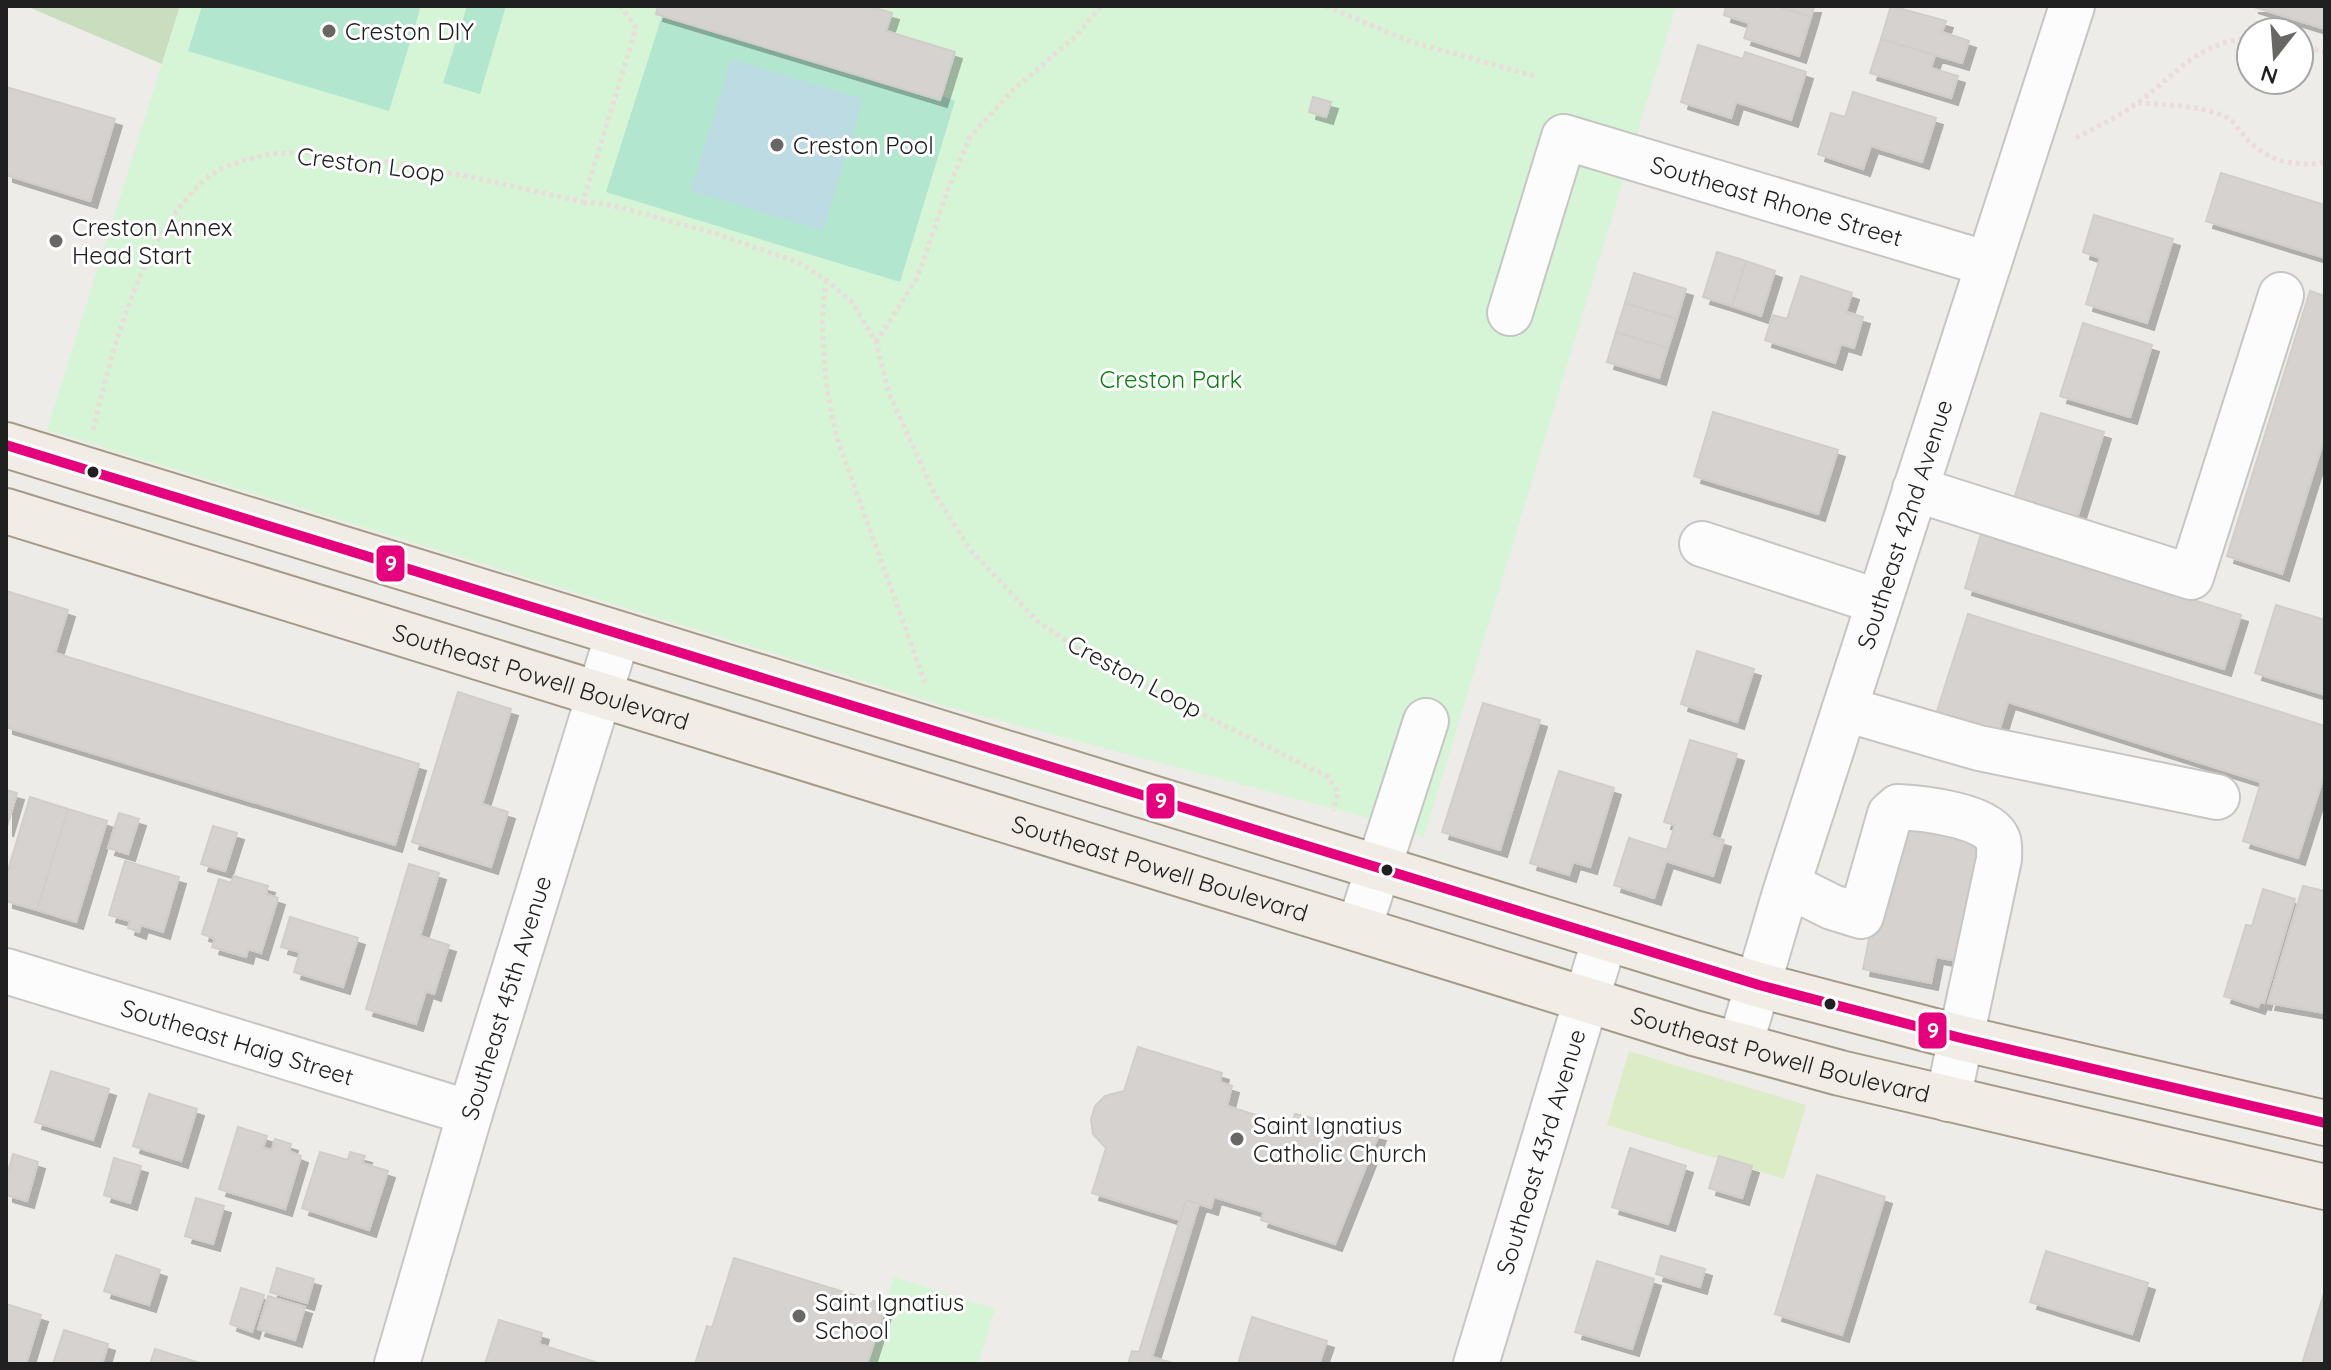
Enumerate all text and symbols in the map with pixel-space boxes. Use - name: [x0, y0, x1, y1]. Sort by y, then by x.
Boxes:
- place label: Creston DIY: [345, 16, 474, 46]
- north arrow: [2235, 16, 2315, 96]
- marker: Creston DIY: [320, 22, 338, 40]
- text: N: [2257, 59, 2281, 91]
- place label: Creston Pool: [793, 130, 934, 160]
- marker: Creston Pool: [768, 136, 786, 154]
- street label: Creston Loop: [295, 140, 447, 188]
- street label: Southeast Rhone Street: [1647, 149, 1906, 253]
- place label: Creston Annex Head Start: [72, 212, 232, 270]
- marker: Creston Annex Head Start: [47, 232, 65, 250]
- park label: Creston Park: [1100, 364, 1242, 394]
- street label: Southeast 42nd Avenue: [1850, 396, 1959, 653]
- unlabelled marker: [85, 464, 101, 480]
- line badge: 9: [375, 544, 406, 583]
- text: 9: [385, 549, 397, 577]
- street label: Southeast Powell Boulevard: [389, 617, 693, 736]
- street label: Creston Loop: [1062, 628, 1208, 724]
- line badge: 9: [1145, 782, 1176, 820]
- text: 9: [1155, 786, 1167, 814]
- street label: Southeast Powell Boulevard: [1008, 808, 1312, 928]
- unlabelled marker: [1379, 862, 1395, 878]
- street label: Southeast 45th Avenue: [454, 872, 557, 1124]
- street label: Southeast Haig Street: [117, 992, 357, 1092]
- unlabelled marker: [1822, 996, 1838, 1012]
- street label: Southeast Powell Boulevard: [1627, 999, 1933, 1109]
- line badge: 9: [1917, 1011, 1948, 1050]
- text: 9: [1927, 1016, 1939, 1044]
- street label: Southeast 43rd Avenue: [1489, 1025, 1592, 1278]
- place label: Saint Ignatius Catholic Church: [1253, 1110, 1427, 1168]
- marker: Saint Ignatius Catholic Church: [1228, 1130, 1246, 1148]
- place label: Saint Ignatius School: [815, 1287, 964, 1345]
- marker: Saint Ignatius School: [790, 1307, 808, 1325]

